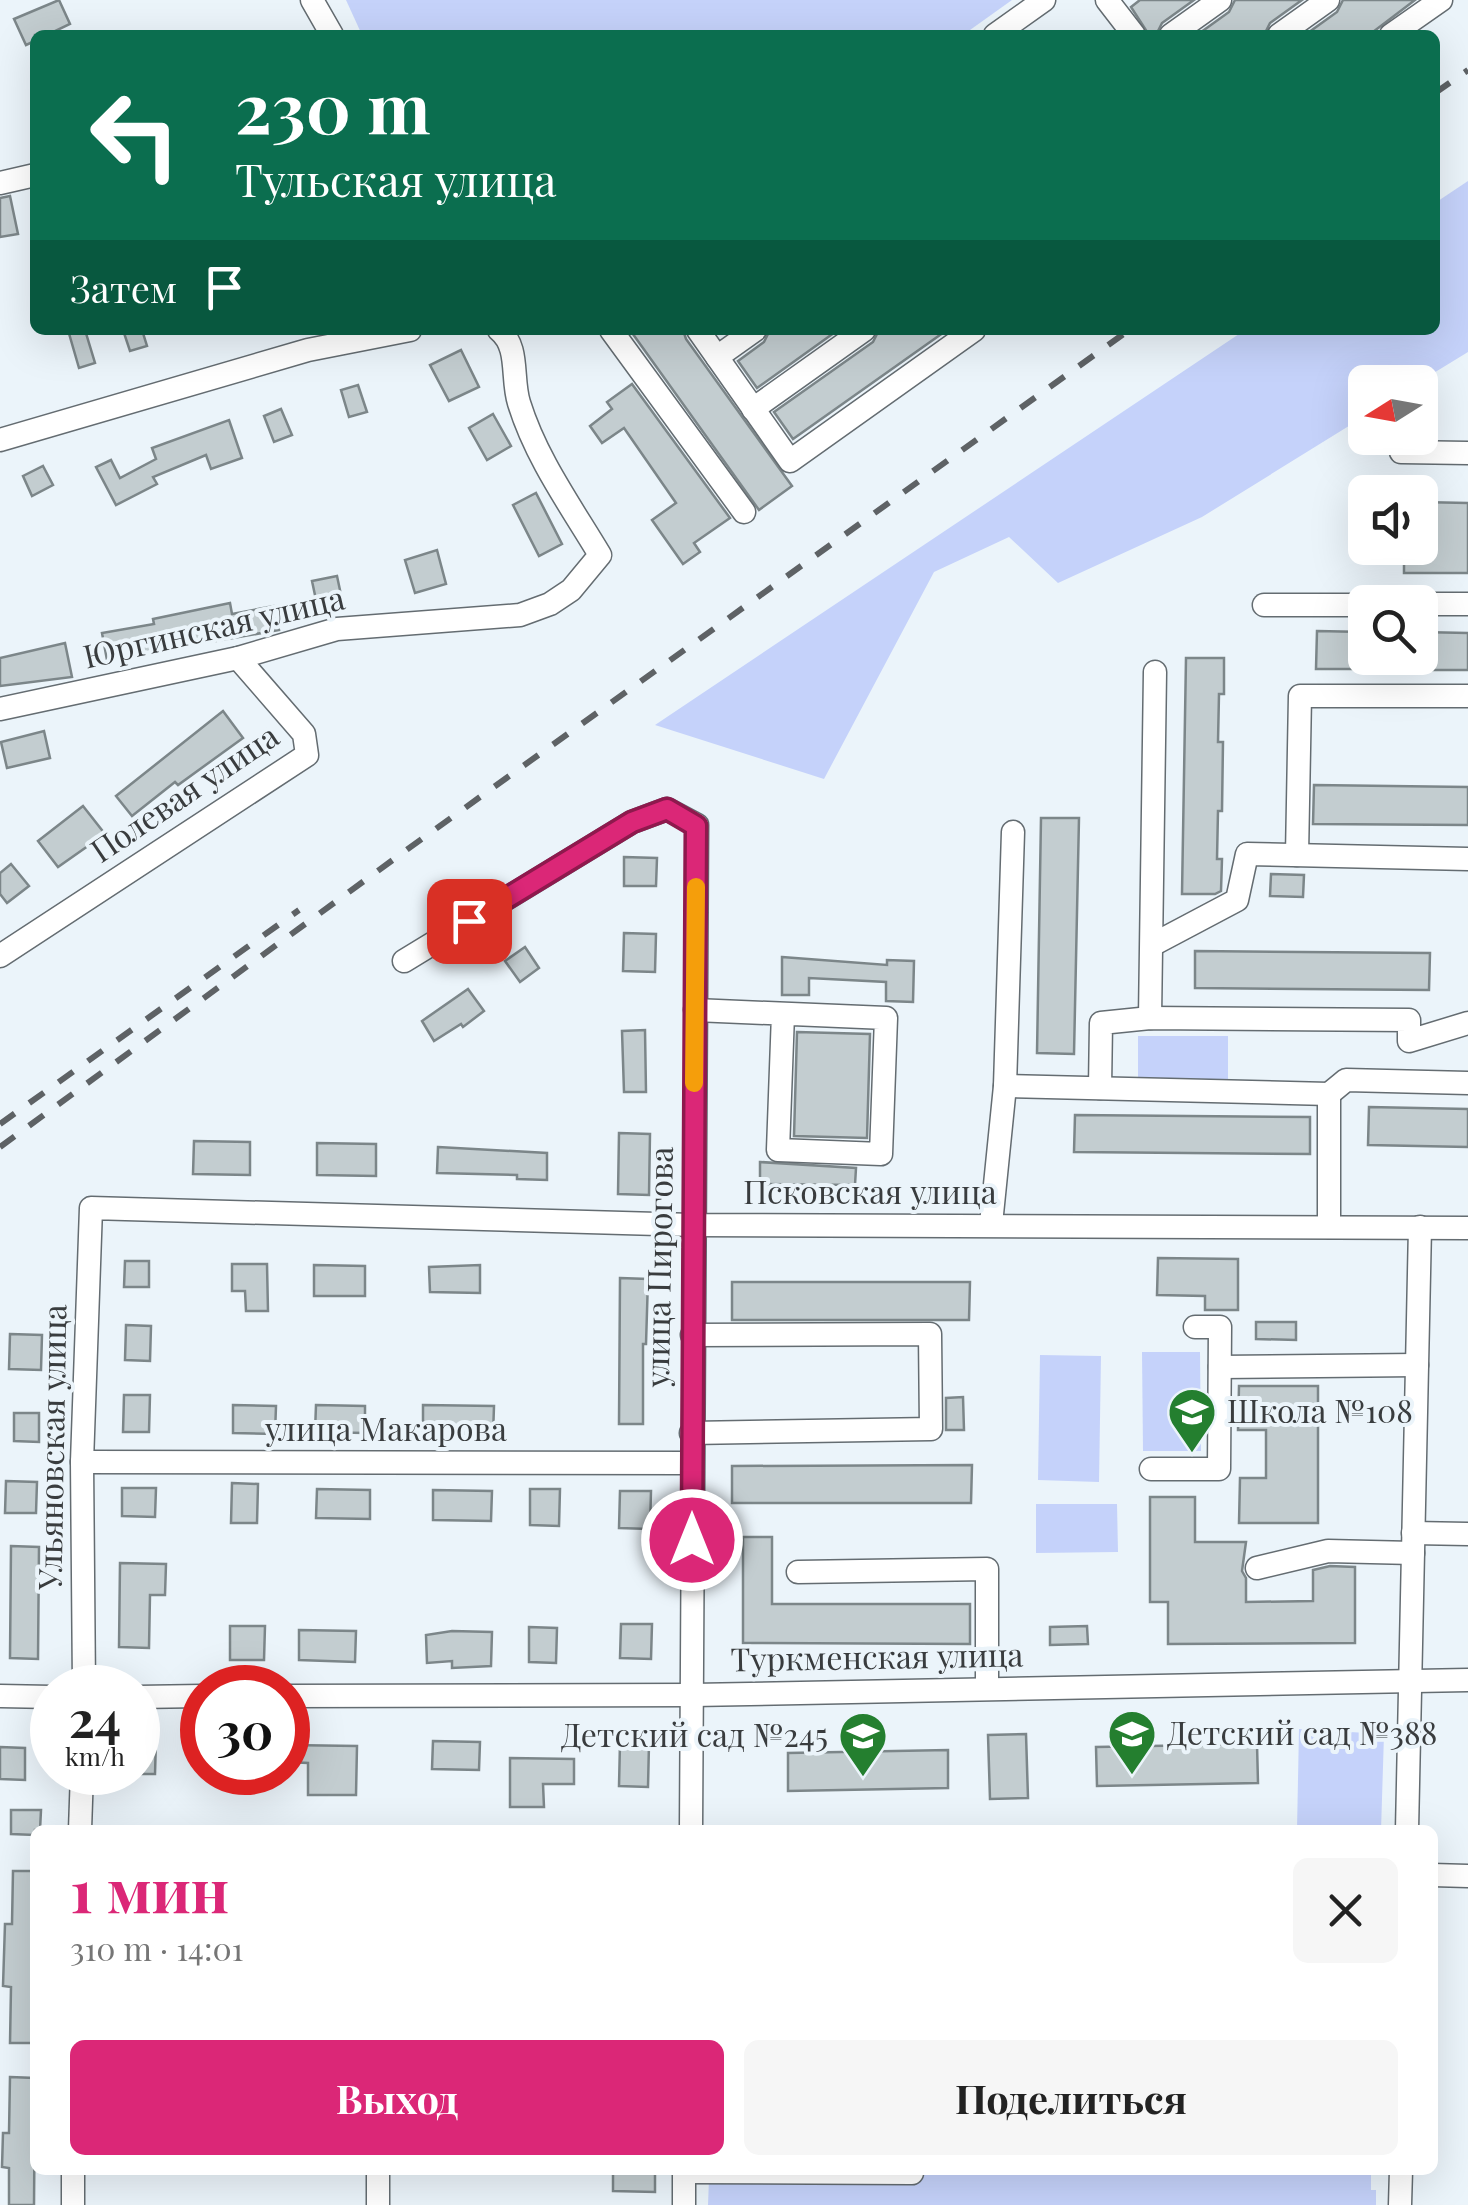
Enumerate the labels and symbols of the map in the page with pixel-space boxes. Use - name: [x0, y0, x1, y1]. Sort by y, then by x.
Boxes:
- north arrow: [1348, 365, 1438, 455]
- street label: Юргинская улица: [79, 575, 348, 677]
- street label: Полевая улица: [81, 713, 286, 871]
- pin: [427, 879, 512, 964]
- street label: улица Пирогова: [634, 1146, 681, 1389]
- street label: Псковская улица: [743, 1169, 997, 1212]
- street label: Ульяновская улица: [26, 1304, 74, 1591]
- school or university icon: Школа №108: [1166, 1386, 1218, 1454]
- place label: Школа №108: [1227, 1388, 1413, 1431]
- street label: улица Макарова: [264, 1406, 507, 1449]
- position arrow: [640, 1488, 744, 1592]
- street label: Туркменская улица: [730, 1631, 1024, 1680]
- speed limit sign: 30: [180, 1665, 310, 1795]
- school or university icon: Детский сад №388: [1106, 1708, 1158, 1776]
- school or university icon: Детский сад №245: [837, 1710, 889, 1778]
- place label: Детский сад №388: [1167, 1710, 1437, 1753]
- place label: Детский сад №245: [561, 1712, 828, 1755]

